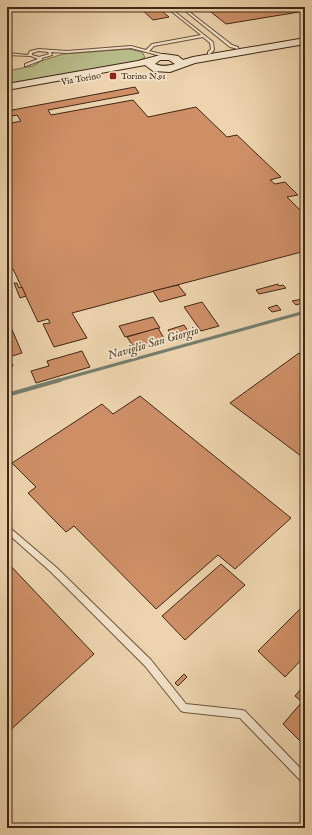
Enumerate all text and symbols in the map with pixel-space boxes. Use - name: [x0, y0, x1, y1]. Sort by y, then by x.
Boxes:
- street label: Via Torino: [59, 70, 102, 88]
- marker: Torino N.91: [108, 71, 118, 81]
- place label: Torino N.91: [121, 71, 166, 82]
- water label: Naviglio San Giorgio: [106, 323, 201, 364]

